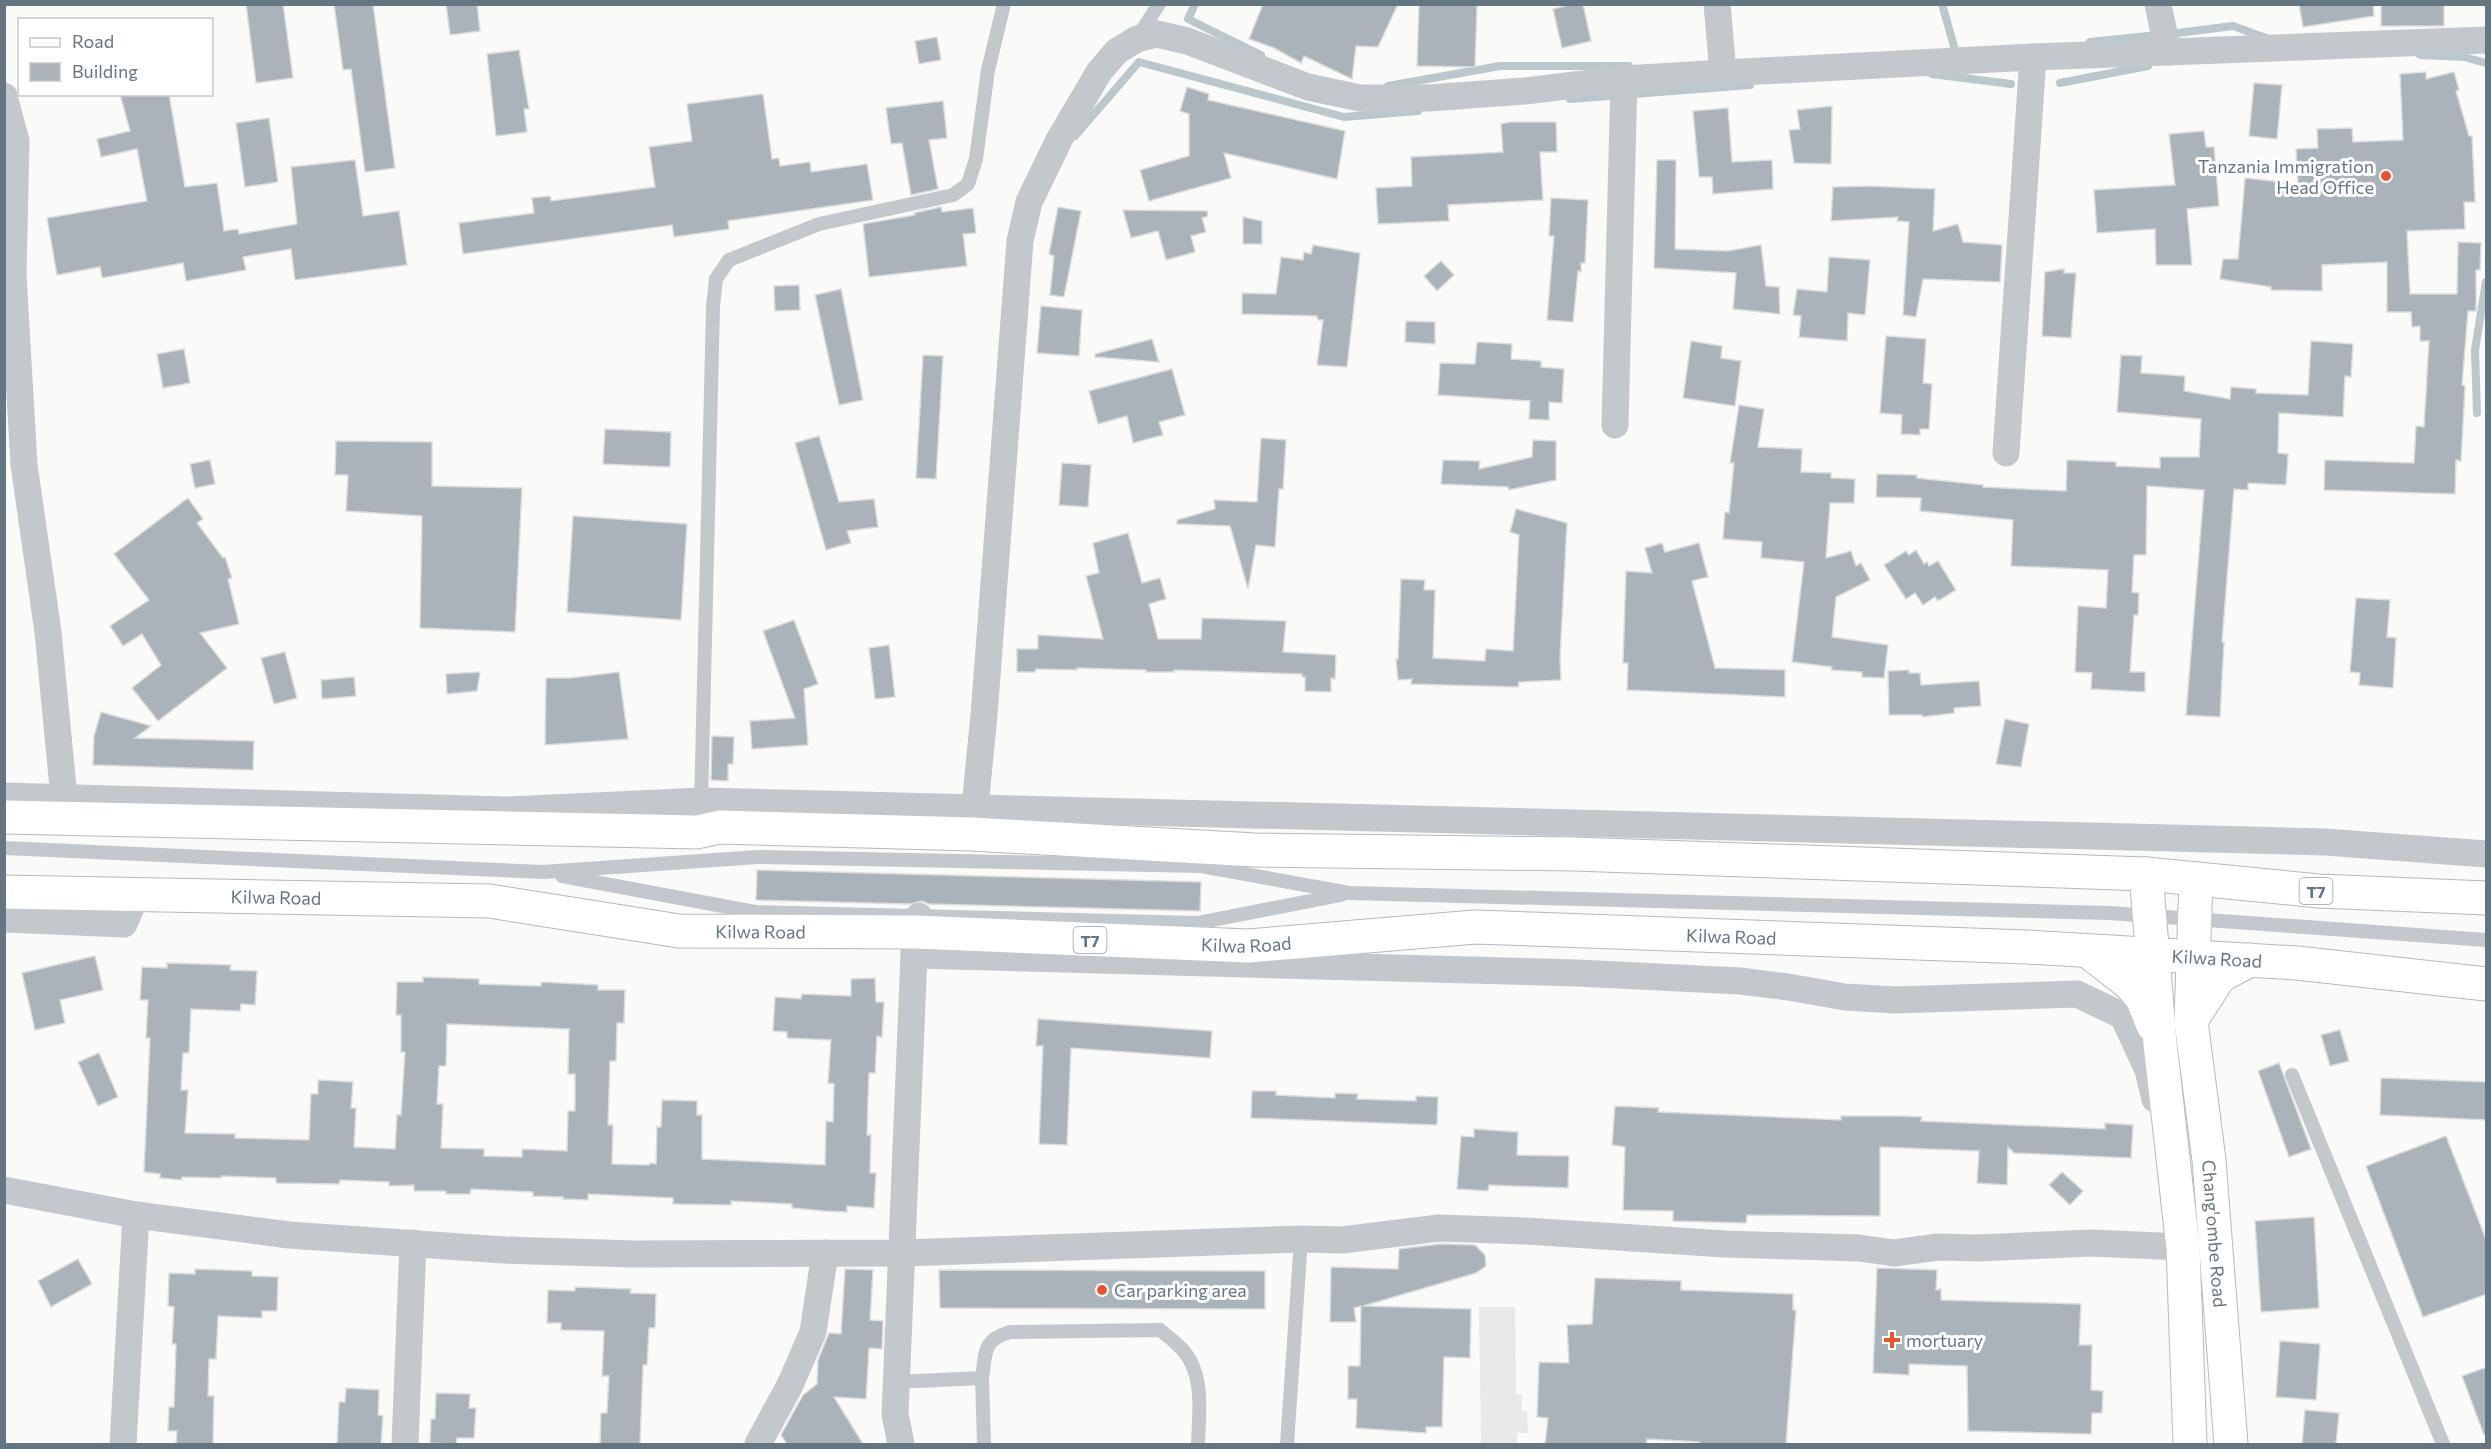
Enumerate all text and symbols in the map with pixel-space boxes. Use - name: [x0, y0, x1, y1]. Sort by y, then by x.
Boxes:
- legend: [18, 18, 213, 96]
- text: Road: [72, 30, 114, 52]
- text: Building: [72, 60, 138, 82]
- place label: Tanzania Immigration Head Office: [2198, 155, 2374, 198]
- marker: Tanzania Immigration Head Office: [2379, 169, 2393, 183]
- road number: T7: [2300, 878, 2332, 904]
- street label: Kilwa Road: [231, 885, 321, 909]
- street label: Kilwa Road: [715, 920, 806, 943]
- street label: Kilwa Road: [1686, 924, 1777, 949]
- road number: T7: [1074, 927, 1106, 953]
- street label: Kilwa Road: [1201, 931, 1292, 957]
- street label: Kilwa Road: [2171, 945, 2263, 972]
- street label: Chang'ombe Road: [2198, 1159, 2231, 1308]
- place label: Car parking area: [1114, 1279, 1247, 1301]
- marker: Car parking area: [1095, 1283, 1109, 1297]
- place label: mortuary: [1906, 1329, 1983, 1351]
- marker: mortuary: [1883, 1331, 1901, 1349]

